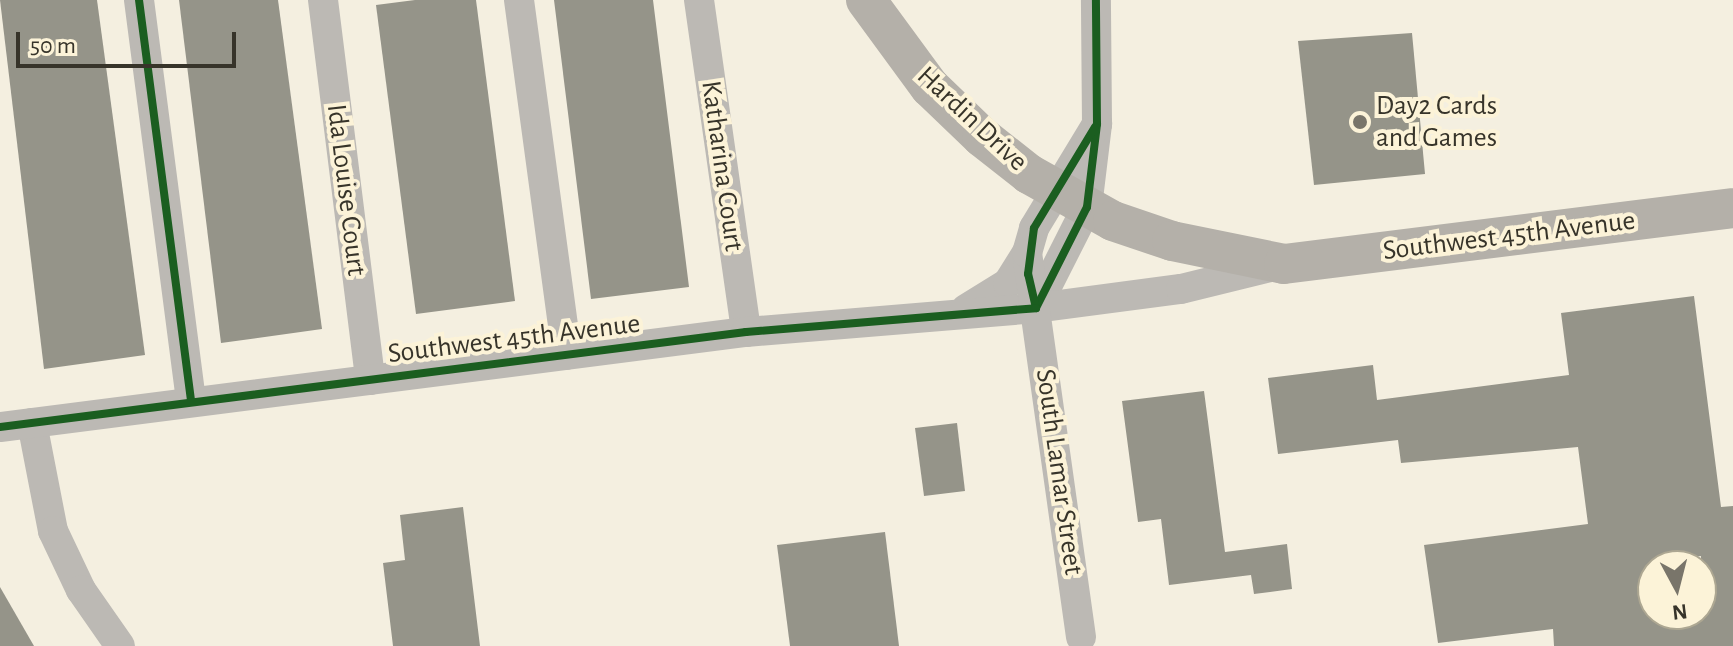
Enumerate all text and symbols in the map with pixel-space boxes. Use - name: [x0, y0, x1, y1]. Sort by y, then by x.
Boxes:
- scale bar: [20, 16, 240, 66]
- text: 50 m: [30, 34, 76, 58]
- street label: Hardin Drive: [910, 59, 1034, 179]
- street label: Katharina Court: [693, 79, 751, 253]
- place label: Day2 Cards and Games: [1376, 89, 1497, 155]
- street label: Ida Louise Court: [319, 102, 373, 278]
- marker: Day2 Cards and Games: [1351, 113, 1369, 131]
- street label: Southwest 45th Avenue: [1381, 204, 1637, 268]
- street label: Southwest 45th Avenue: [386, 307, 642, 371]
- street label: South Lamar Street: [1028, 367, 1090, 577]
- north arrow: [1637, 550, 1717, 630]
- text: N: [1671, 600, 1689, 624]

